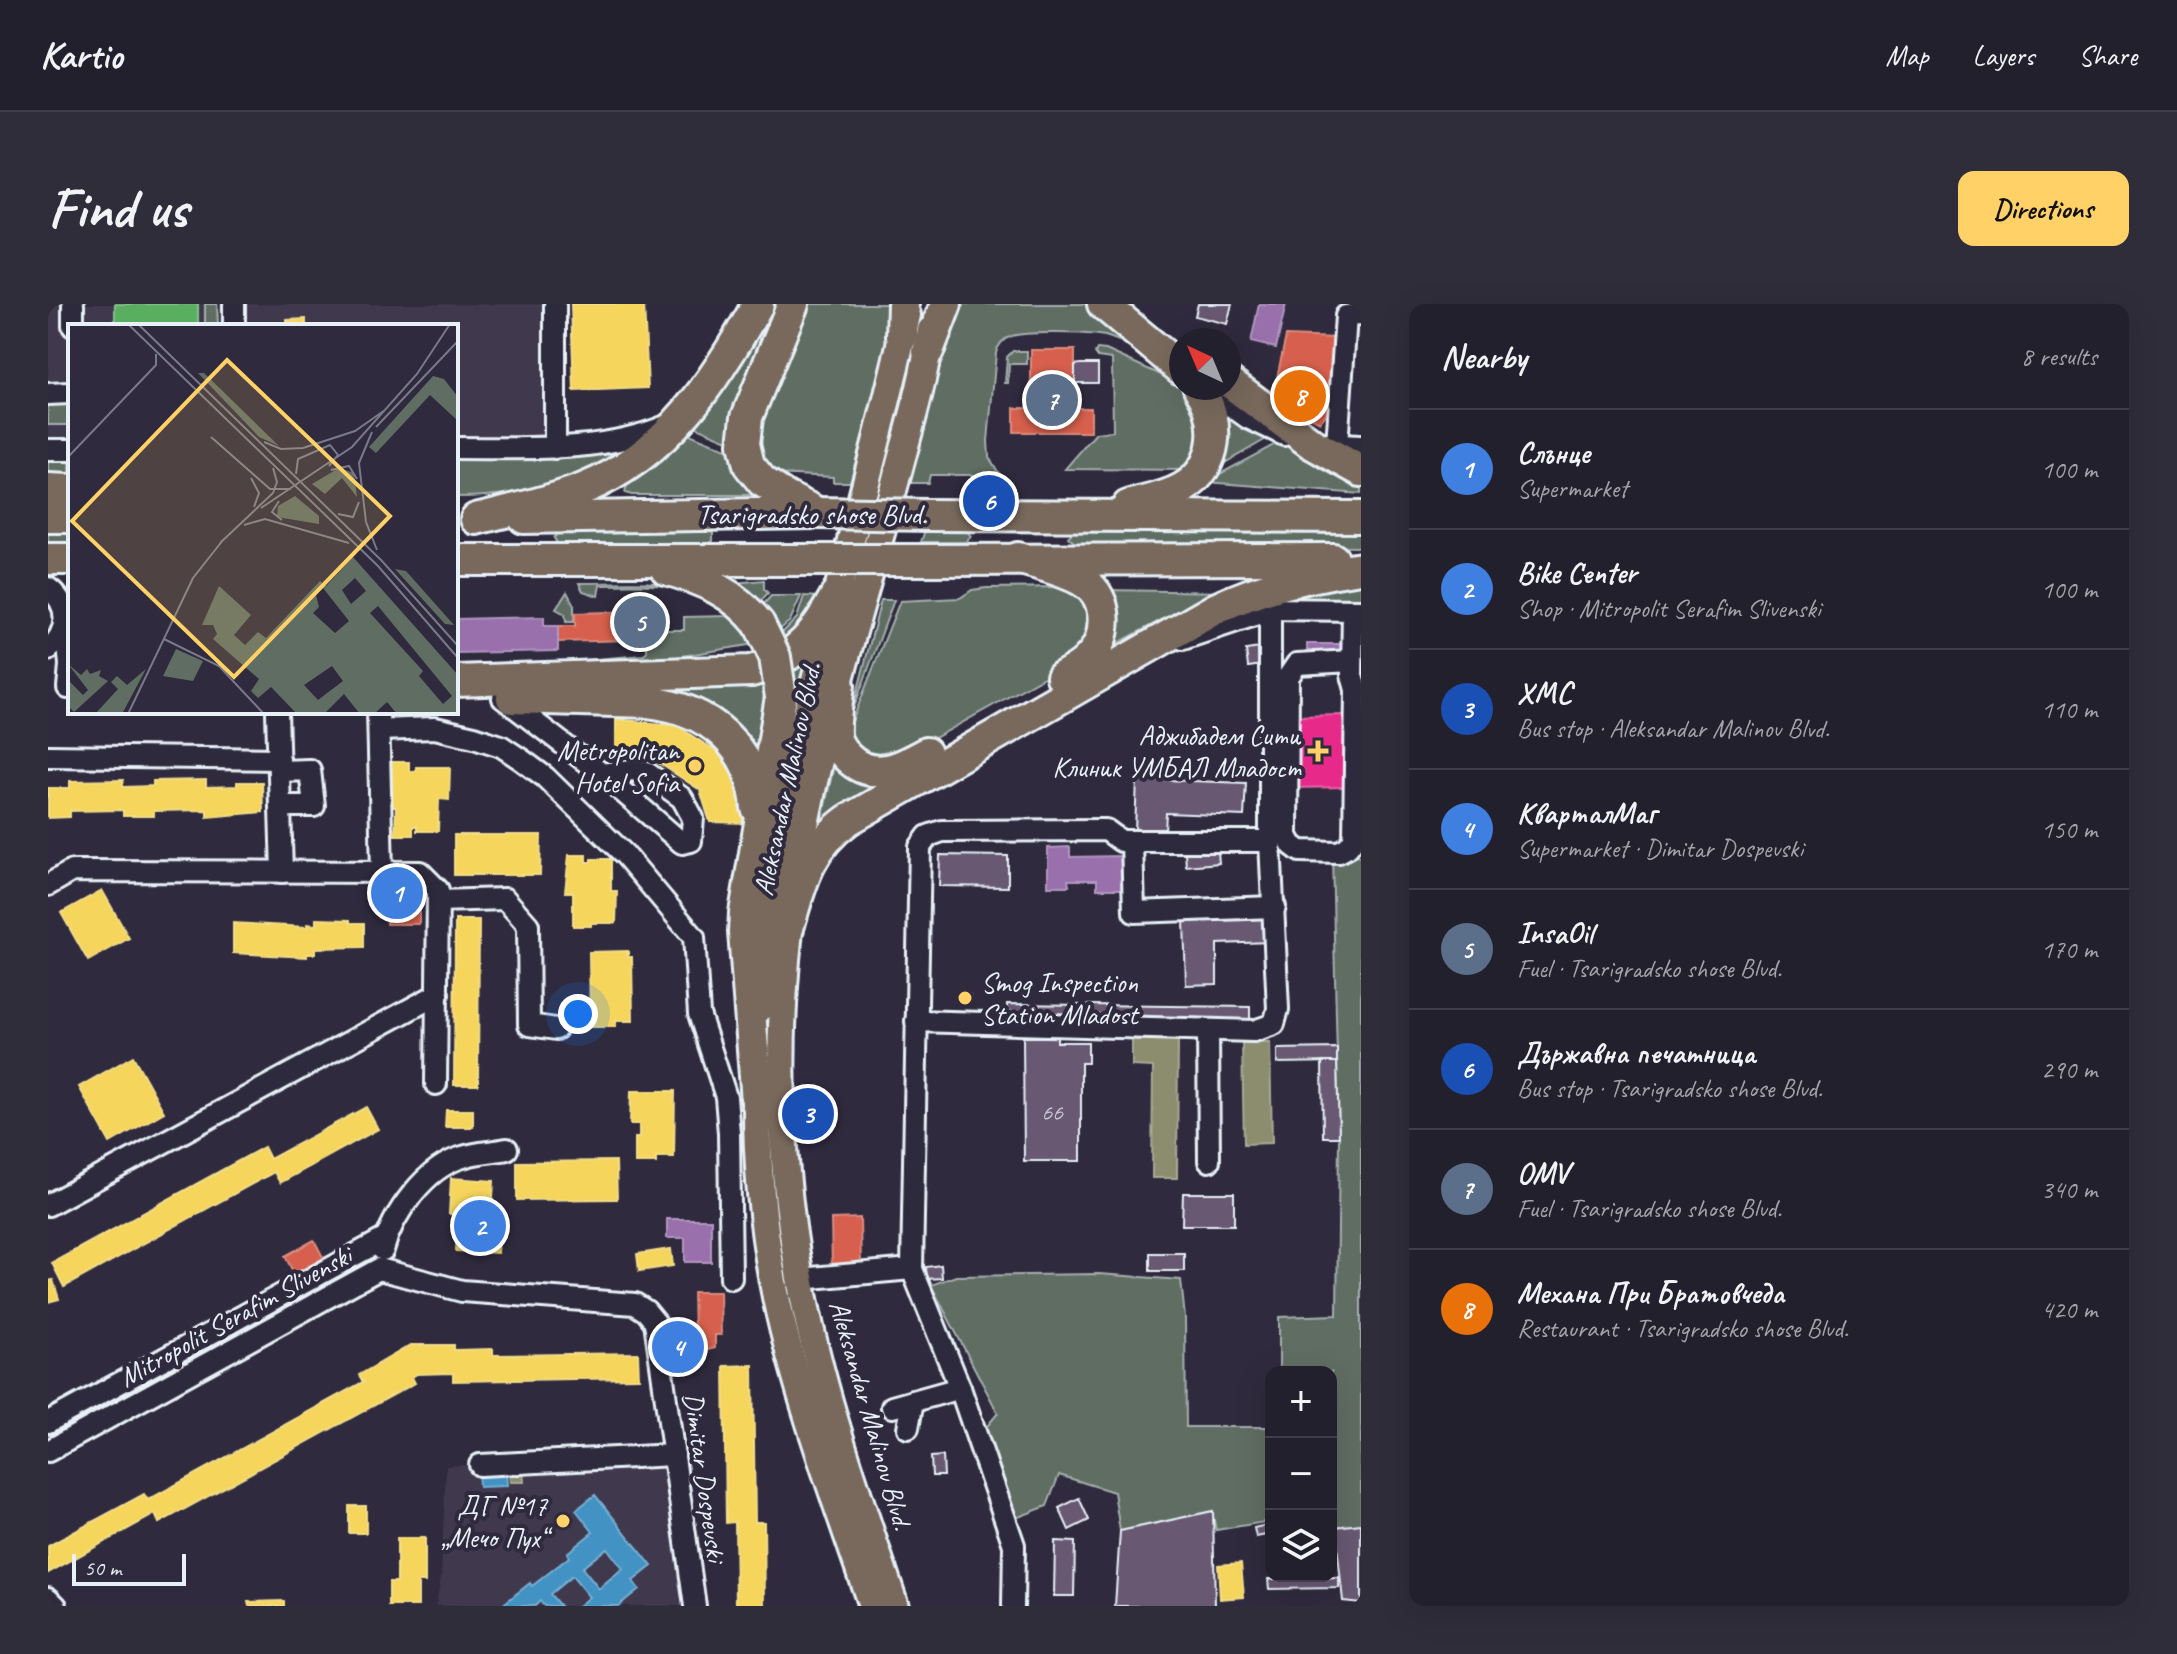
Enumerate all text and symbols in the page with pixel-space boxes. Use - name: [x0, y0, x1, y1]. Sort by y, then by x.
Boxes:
- text: Kartio: [40, 32, 122, 79]
- text: Map: [1886, 38, 1929, 73]
- text: Layers: [1973, 38, 2034, 73]
- text: Share: [2078, 38, 2137, 73]
- button: Directions: [1958, 171, 2129, 246]
- text: Find us: [48, 173, 188, 244]
- inset map: [68, 324, 458, 714]
- north arrow: [1169, 328, 1241, 400]
- text: Nearby: [1441, 335, 1527, 378]
- text: 8 results: [2021, 340, 2097, 373]
- pin: 8: [1274, 366, 1326, 426]
- pin: 7: [1026, 370, 1078, 430]
- text: Слънце: [1517, 434, 1590, 472]
- text: 1: [1461, 453, 1473, 486]
- text: 100 m: [2041, 453, 2097, 486]
- pin: 6: [963, 471, 1015, 531]
- text: Supermarket: [1517, 472, 1628, 505]
- street label: Tsarigradsko shose Blvd.: [697, 497, 927, 532]
- text: Bike Center: [1517, 554, 1637, 592]
- text: 2: [1461, 573, 1473, 606]
- text: 100 m: [2041, 573, 2097, 606]
- pin: 5: [614, 592, 666, 652]
- text: Shop · Mitropolit Serafim Slivenski: [1517, 592, 1821, 625]
- street label: Aleksandar Malinov Blvd.: [745, 659, 829, 899]
- text: ХМС: [1517, 674, 1572, 712]
- text: 3: [1461, 693, 1473, 726]
- text: 110 m: [2041, 693, 2097, 726]
- text: Bus stop · Aleksandar Malinov Blvd.: [1517, 712, 1829, 745]
- place label: Аджибадем Сити Клиник УМБАЛ Младост: [1053, 718, 1302, 785]
- place label: Metropolitan Hotel Sofia: [557, 733, 681, 800]
- marker: Аджибадем Сити Клиник УМБАЛ Младост: [1307, 740, 1329, 762]
- marker: Metropolitan Hotel Sofia: [686, 757, 704, 775]
- text: КварталМаг: [1517, 794, 1656, 832]
- text: 4: [1461, 813, 1473, 846]
- text: 150 m: [2041, 813, 2097, 846]
- text: Supermarket · Dimitar Dospevski: [1517, 832, 1803, 865]
- pin: 1: [371, 863, 423, 923]
- text: InsaOil: [1517, 914, 1593, 952]
- text: 5: [1461, 933, 1473, 966]
- text: 170 m: [2041, 933, 2097, 966]
- text: Fuel · Tsarigradsko shose Blvd.: [1517, 952, 1782, 985]
- place label: Smog Inspection Station Mladost: [981, 965, 1140, 1032]
- marker: Smog Inspection Station Mladost: [956, 989, 974, 1007]
- your location: [558, 994, 598, 1034]
- text: Държавна печатница: [1517, 1034, 1755, 1072]
- text: 6: [1461, 1053, 1473, 1086]
- text: 290 m: [2041, 1053, 2097, 1086]
- text: Bus stop · Tsarigradsko shose Blvd.: [1517, 1072, 1822, 1105]
- pin: 3: [782, 1084, 834, 1144]
- house number: 66: [1041, 1097, 1064, 1127]
- text: OMV: [1517, 1154, 1569, 1192]
- text: 7: [1461, 1173, 1473, 1206]
- text: 340 m: [2041, 1173, 2097, 1206]
- text: Fuel · Tsarigradsko shose Blvd.: [1517, 1192, 1782, 1225]
- pin: 2: [454, 1196, 506, 1256]
- street label: Mitropolit Serafim Slivenski: [113, 1236, 361, 1394]
- text: Механа При Братовчеда: [1517, 1274, 1784, 1312]
- text: 8: [1461, 1293, 1473, 1326]
- text: 420 m: [2041, 1293, 2097, 1326]
- street label: Aleksandar Malinov Blvd.: [821, 1296, 921, 1534]
- text: Restaurant · Tsarigradsko shose Blvd.: [1517, 1312, 1848, 1345]
- pin: 4: [652, 1317, 704, 1377]
- map controls: [1265, 1366, 1337, 1582]
- button: +: [1265, 1366, 1337, 1438]
- street label: Dimitar Dospevski: [676, 1390, 735, 1567]
- button: −: [1265, 1438, 1337, 1510]
- place label: ДГ №17 „Мечо Пух“: [441, 1488, 553, 1555]
- button: layers: [1265, 1510, 1337, 1582]
- marker: ДГ №17 „Мечо Пух“: [554, 1512, 572, 1530]
- scale bar: [72, 1550, 186, 1586]
- text: 50 m: [84, 1554, 121, 1582]

